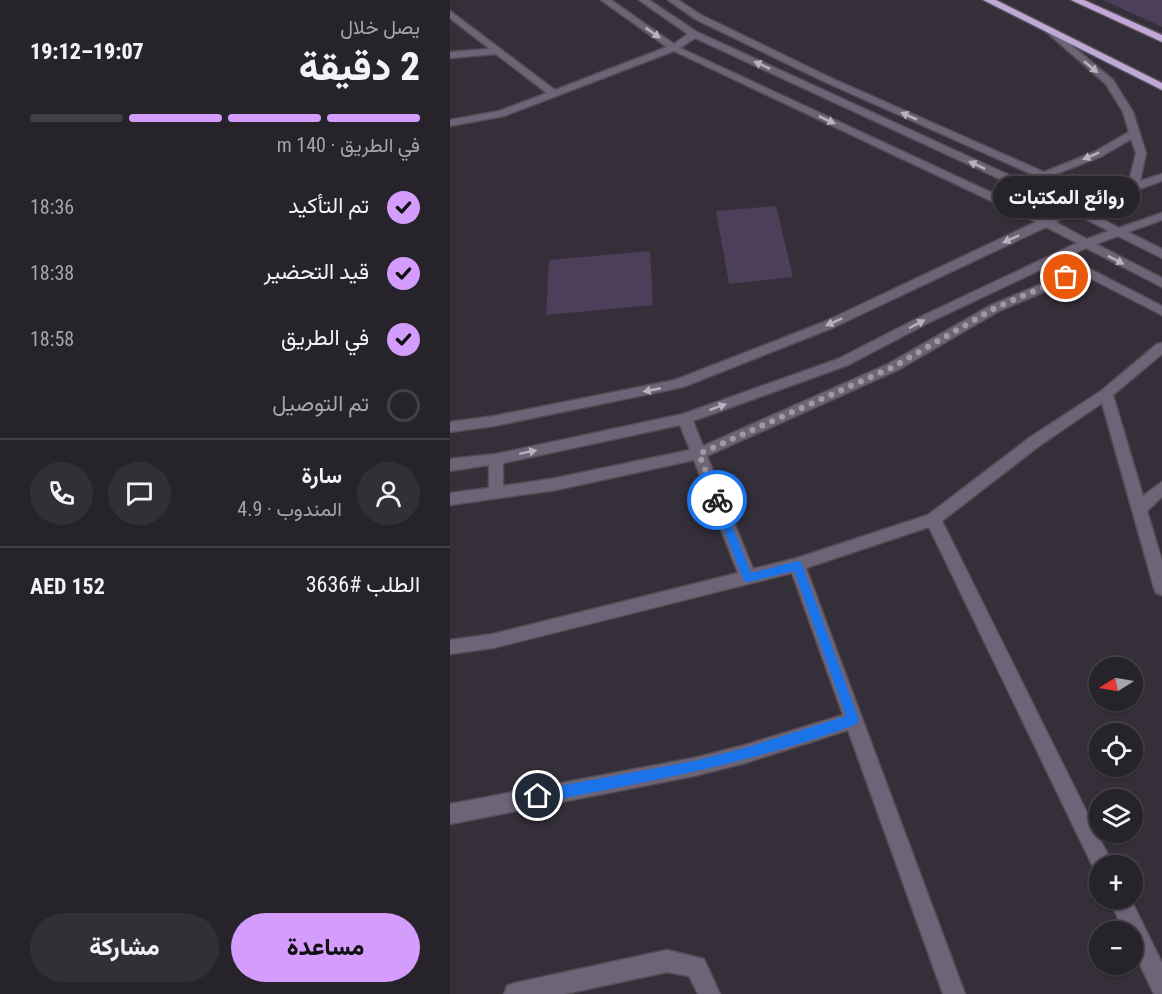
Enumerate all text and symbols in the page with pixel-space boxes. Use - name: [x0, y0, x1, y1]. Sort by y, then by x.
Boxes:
- text: يصل خلال: [340, 15, 420, 39]
- one-way arrow: [644, 27, 660, 39]
- text: 19:07–19:12: [30, 39, 144, 64]
- text: 2 دقيقة: [299, 44, 420, 90]
- one-way arrow: [1083, 60, 1099, 73]
- one-way arrow: [753, 61, 770, 70]
- one-way arrow: [899, 111, 917, 121]
- one-way arrow: [819, 115, 836, 124]
- text: في الطريق · 140 m: [277, 133, 420, 157]
- one-way arrow: [1081, 151, 1099, 161]
- one-way arrow: [968, 159, 986, 169]
- callout: روائع المكتبات: [992, 175, 1140, 217]
- text: روائع المكتبات: [1009, 185, 1124, 209]
- icon: check: [387, 191, 420, 224]
- text: تم التأكيد: [288, 193, 369, 218]
- text: 18:36: [30, 195, 74, 219]
- one-way arrow: [1002, 234, 1019, 243]
- pin: [1040, 251, 1091, 302]
- one-way arrow: [1108, 255, 1125, 265]
- icon: check: [387, 257, 420, 290]
- text: قيد التحضير: [264, 259, 369, 284]
- icon: bag: [1049, 260, 1082, 293]
- text: 18:38: [30, 261, 74, 285]
- one-way arrow: [825, 317, 843, 327]
- one-way arrow: [908, 319, 925, 328]
- icon: check: [387, 323, 420, 356]
- text: في الطريق: [281, 325, 369, 350]
- text: 18:58: [30, 327, 74, 351]
- one-way arrow: [642, 386, 661, 395]
- text: تم التوصيل: [272, 391, 369, 416]
- one-way arrow: [709, 402, 727, 411]
- one-way arrow: [519, 447, 538, 456]
- button: phone: [30, 462, 93, 525]
- button: chat: [108, 462, 171, 525]
- button: person: [357, 462, 420, 525]
- text: سارة: [301, 463, 342, 488]
- courier: [687, 470, 747, 530]
- icon: bike: [701, 484, 734, 517]
- text: المندوب · 4.9: [237, 497, 342, 521]
- text: الطلب #3636: [306, 572, 420, 597]
- text: AED 152: [30, 574, 105, 599]
- north arrow: [1089, 657, 1143, 711]
- map controls: [1089, 657, 1143, 975]
- button: locate: [1089, 723, 1143, 777]
- pin: [512, 770, 563, 821]
- icon: home: [521, 779, 554, 812]
- button: layers: [1089, 789, 1143, 843]
- button: +: [1089, 855, 1143, 909]
- button: مشاركة: [30, 913, 219, 982]
- button: مساعدة: [231, 913, 420, 982]
- button: −: [1089, 921, 1143, 975]

